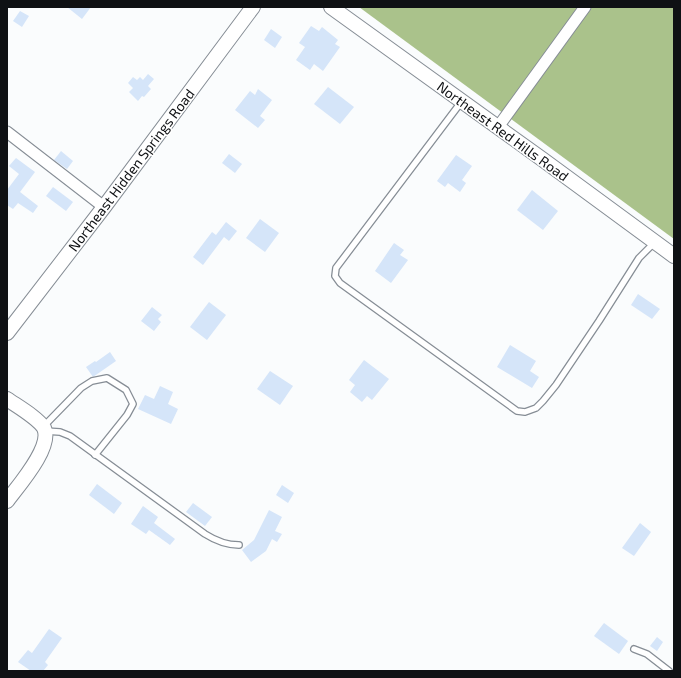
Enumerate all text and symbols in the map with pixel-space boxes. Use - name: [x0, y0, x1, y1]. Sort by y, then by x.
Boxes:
- street label: Northeast Red Hills Road: [434, 78, 572, 184]
- street label: Northeast Hidden Springs Road: [64, 85, 198, 255]

